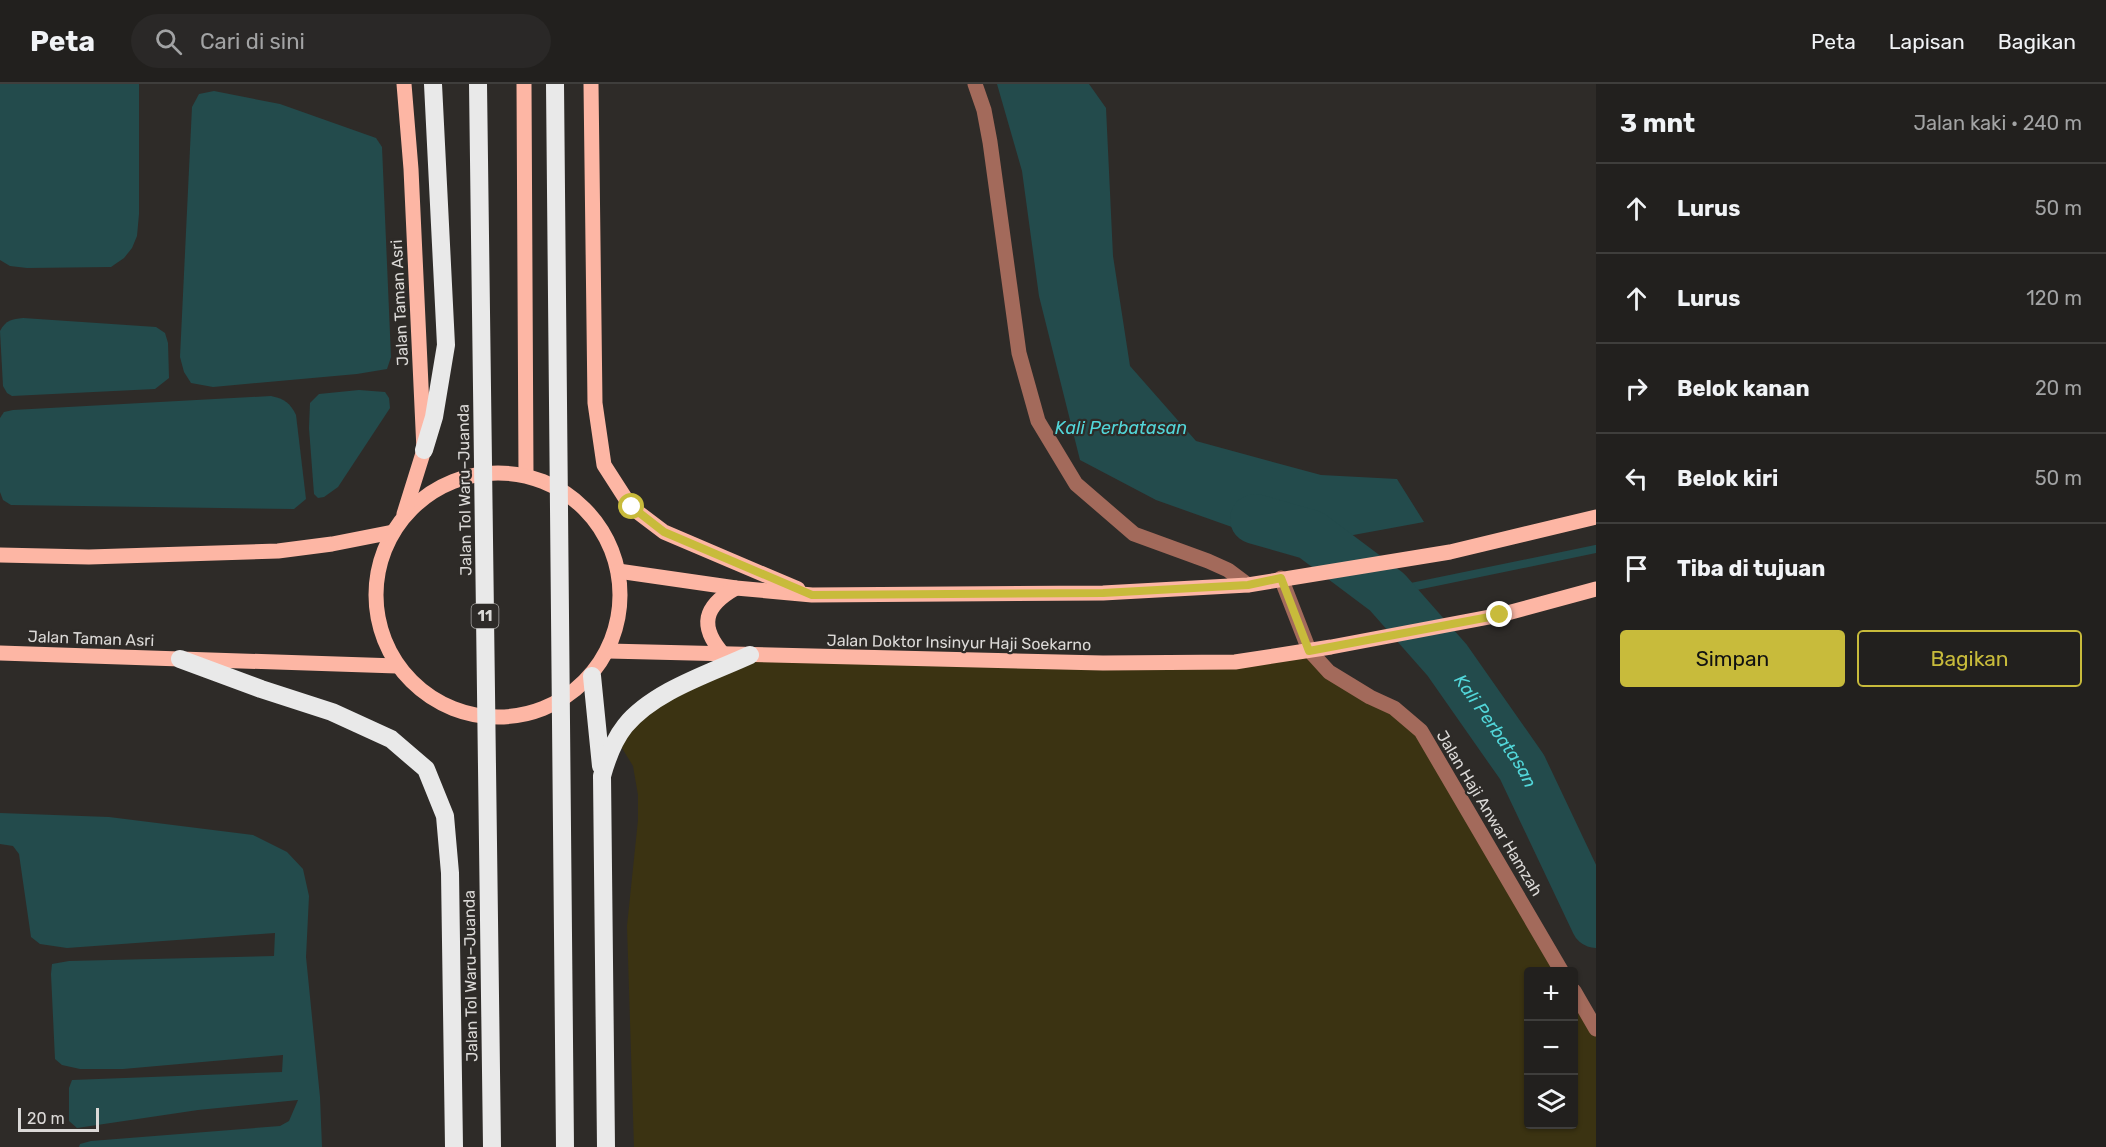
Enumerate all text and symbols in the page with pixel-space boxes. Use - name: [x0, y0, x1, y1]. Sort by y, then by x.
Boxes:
- search box: [131, 14, 551, 68]
- text: Peta: [30, 25, 95, 58]
- icon: search: [152, 25, 185, 58]
- text: Cari di sini: [200, 28, 305, 55]
- text: Peta: [1811, 29, 1856, 54]
- text: Lapisan: [1889, 29, 1965, 54]
- text: Bagikan: [1998, 29, 2076, 54]
- text: 3 mnt: [1620, 108, 1695, 139]
- text: Jalan kaki · 240 m: [1913, 111, 2082, 135]
- icon: ahead: [1620, 192, 1653, 225]
- text: Lurus: [1677, 195, 1740, 222]
- text: 50 m: [2035, 196, 2082, 220]
- street label: Jalan Taman Asri: [387, 239, 412, 367]
- icon: ahead: [1620, 282, 1653, 315]
- text: Lurus: [1677, 285, 1740, 312]
- text: 120 m: [2026, 286, 2082, 310]
- icon: right: [1620, 372, 1653, 405]
- text: Belok kanan: [1677, 375, 1810, 402]
- text: 20 m: [2035, 376, 2082, 400]
- street label: Jalan Tol Waru–Juanda: [454, 404, 475, 576]
- water label: Kali Perbatasan: [1055, 417, 1187, 439]
- icon: left: [1620, 462, 1653, 495]
- text: Belok kiri: [1677, 465, 1778, 492]
- text: 50 m: [2035, 466, 2082, 490]
- route start: [618, 493, 644, 519]
- icon: arrive: [1620, 552, 1653, 585]
- text: Tiba di tujuan: [1677, 555, 1825, 582]
- route end: [1486, 601, 1512, 627]
- road number: 11: [472, 604, 498, 628]
- street label: Jalan Taman Asri: [27, 627, 155, 650]
- button: Simpan: [1620, 630, 1845, 687]
- button: Bagikan: [1857, 630, 2082, 687]
- street label: Jalan Doktor Insinyur Haji Soekarno: [827, 631, 1091, 654]
- water label: Kali Perbatasan: [1449, 670, 1541, 791]
- street label: Jalan Haji Anwar Hamzah: [1433, 727, 1547, 899]
- street label: Jalan Tol Waru–Juanda: [460, 890, 481, 1062]
- map controls: [1524, 967, 1578, 1129]
- button: +: [1524, 967, 1578, 1021]
- button: −: [1524, 1021, 1578, 1075]
- button: layers: [1524, 1075, 1578, 1129]
- scale bar: [18, 1105, 99, 1132]
- text: 20 m: [27, 1109, 65, 1128]

